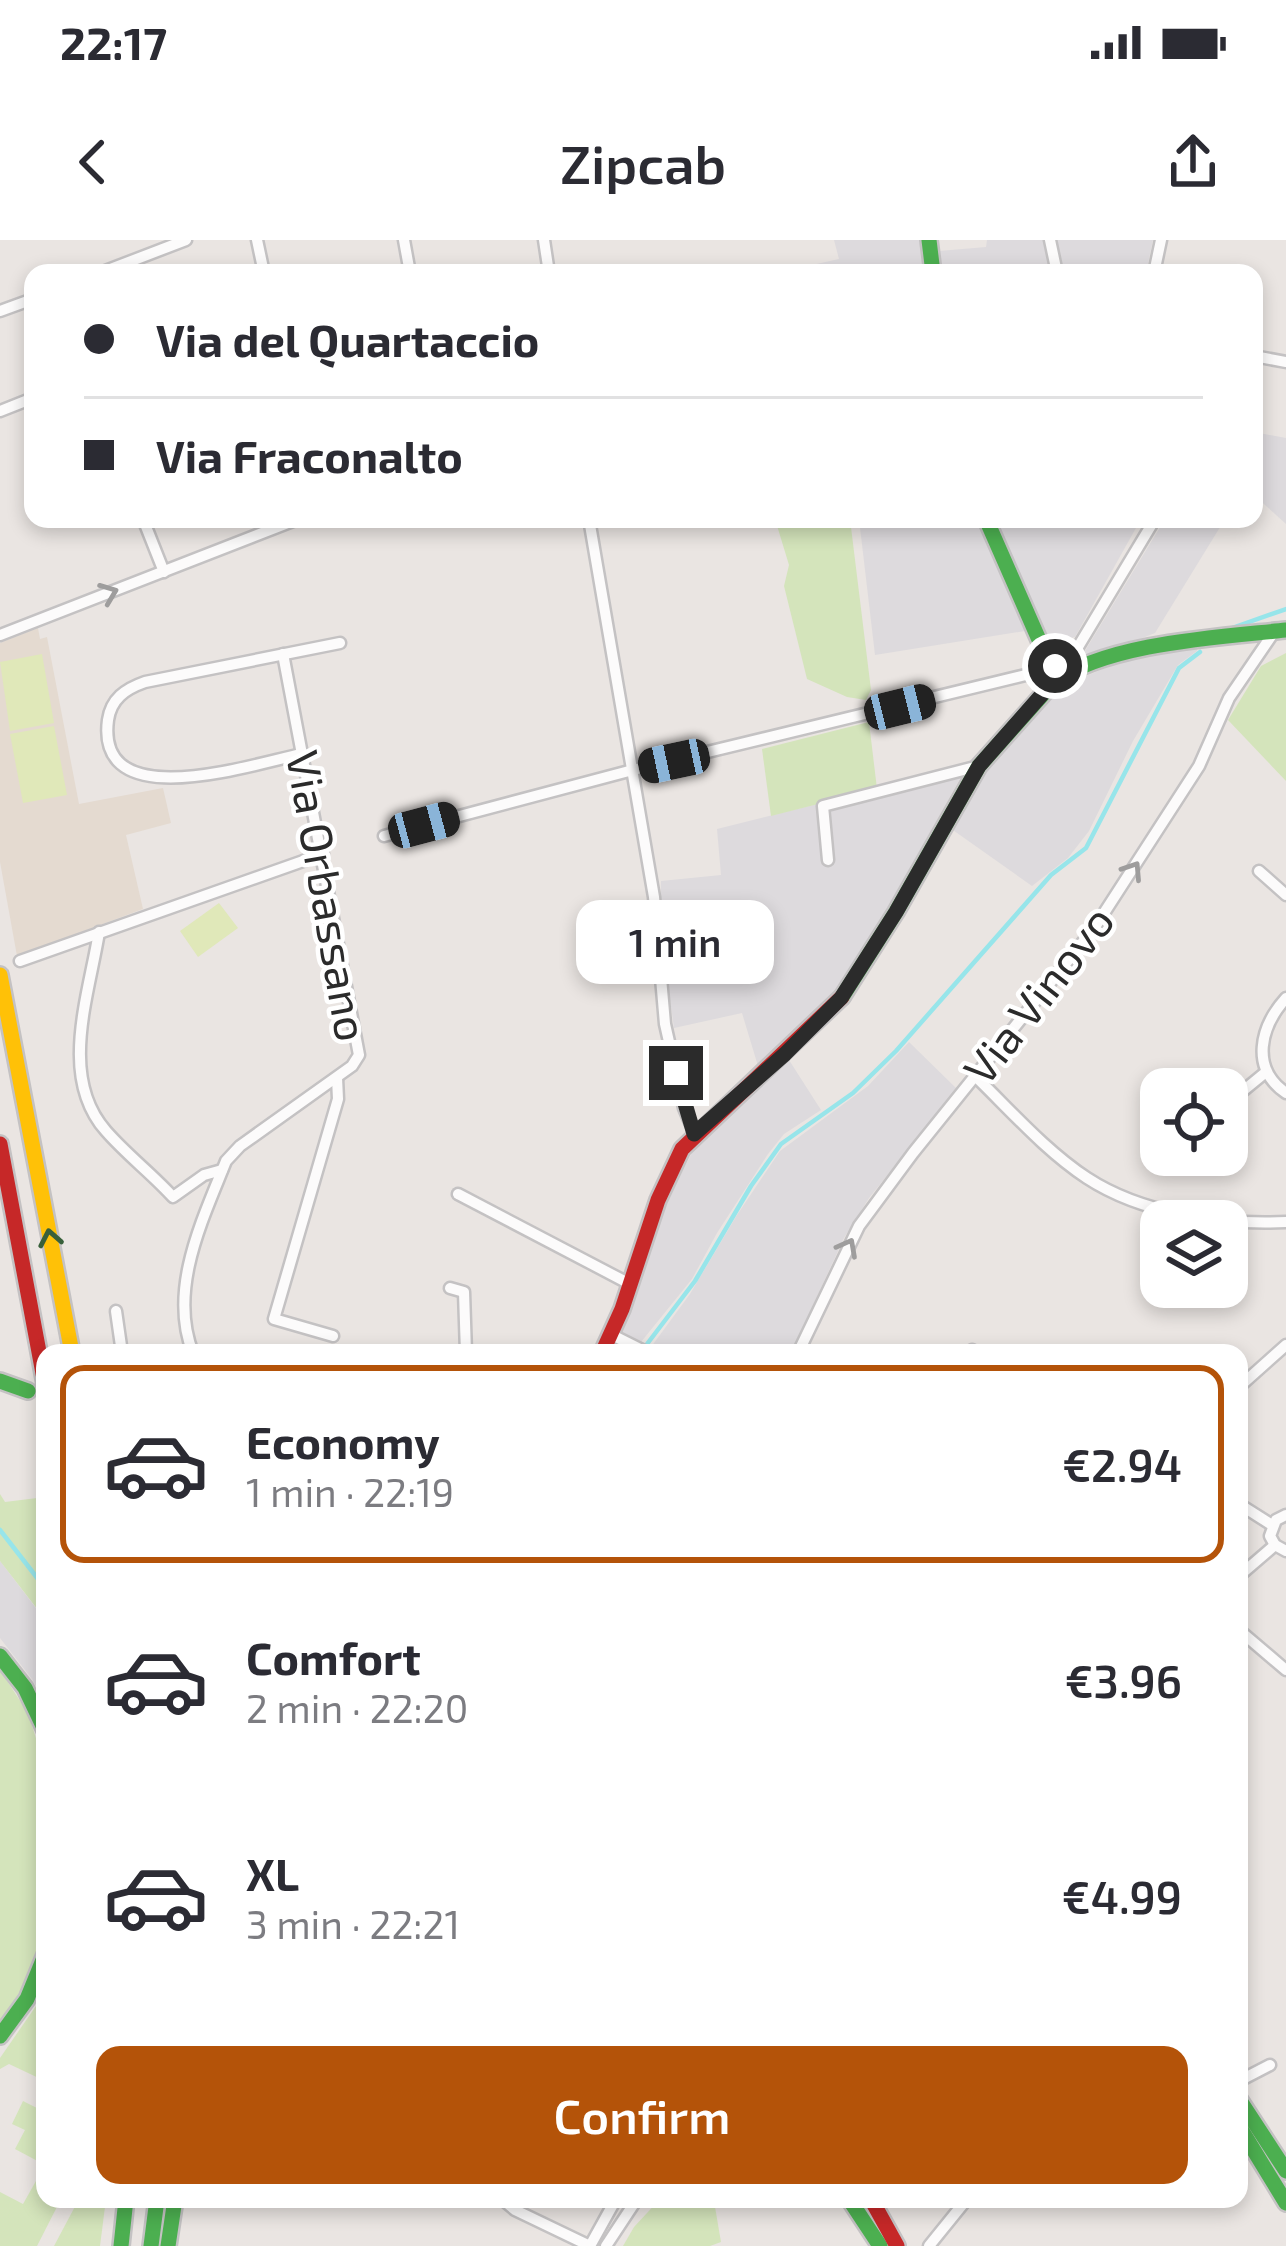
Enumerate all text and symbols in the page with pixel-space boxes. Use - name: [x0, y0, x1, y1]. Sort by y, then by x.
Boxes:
- text: 22:17: [60, 15, 167, 69]
- icon: back: [60, 129, 126, 195]
- icon: share: [1160, 129, 1226, 195]
- text: Zipcab: [560, 130, 726, 195]
- text: Via del Quartaccio: [156, 312, 539, 366]
- text: Via Fraconalto: [156, 428, 463, 482]
- one-way arrow: [97, 583, 118, 607]
- route start: [1028, 639, 1082, 693]
- car: [861, 681, 939, 733]
- car: [635, 736, 713, 786]
- street label: Via Orbassano: [277, 746, 381, 1045]
- car: [385, 798, 463, 852]
- one-way arrow: [1119, 861, 1141, 883]
- street label: Via Vinovo: [951, 894, 1124, 1094]
- callout: 1 min: [577, 899, 775, 983]
- text: 1 min: [629, 918, 721, 965]
- route end: [649, 1046, 703, 1100]
- map controls: [1140, 1068, 1248, 1308]
- button: locate: [1140, 1068, 1248, 1176]
- button: layers: [1140, 1200, 1248, 1308]
- one-way arrow: [38, 1228, 64, 1248]
- one-way arrow: [834, 1238, 857, 1260]
- icon: car: [102, 1410, 210, 1518]
- text: Economy: [246, 1414, 440, 1468]
- text: €2.94: [1062, 1437, 1182, 1491]
- text: 1 min · 22:19: [246, 1468, 454, 1515]
- icon: car: [102, 1626, 210, 1734]
- text: Comfort: [246, 1630, 421, 1684]
- text: €3.96: [1065, 1653, 1182, 1707]
- text: 2 min · 22:20: [246, 1684, 468, 1731]
- icon: car: [102, 1842, 210, 1950]
- text: XL: [246, 1846, 299, 1900]
- text: €4.99: [1062, 1869, 1182, 1923]
- text: 3 min · 22:21: [246, 1900, 460, 1947]
- button: Confirm: [96, 2046, 1188, 2184]

